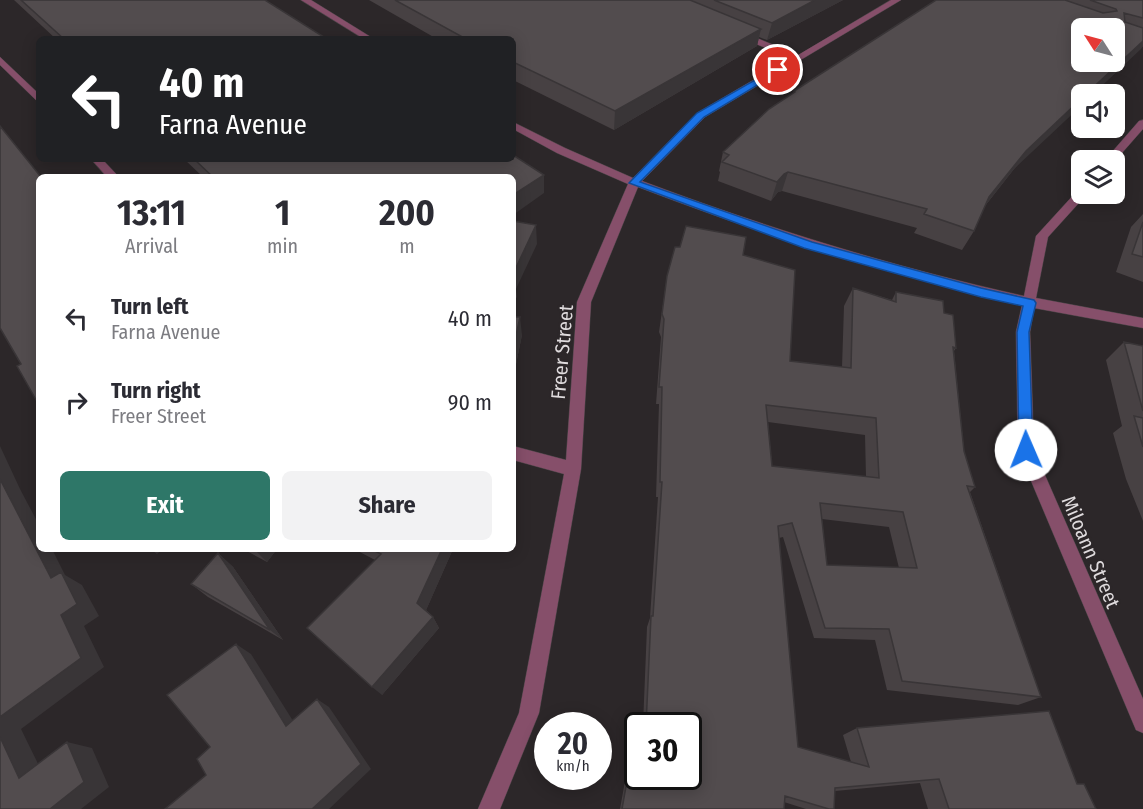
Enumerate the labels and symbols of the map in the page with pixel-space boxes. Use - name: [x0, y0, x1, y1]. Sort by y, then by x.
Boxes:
- north arrow: [1071, 18, 1125, 72]
- pin: [752, 44, 803, 95]
- street label: Freer Street: [546, 303, 578, 400]
- position arrow: [994, 418, 1058, 482]
- street label: Miloann Street: [1057, 492, 1126, 612]
- speed limit sign: 30: [624, 712, 702, 790]

